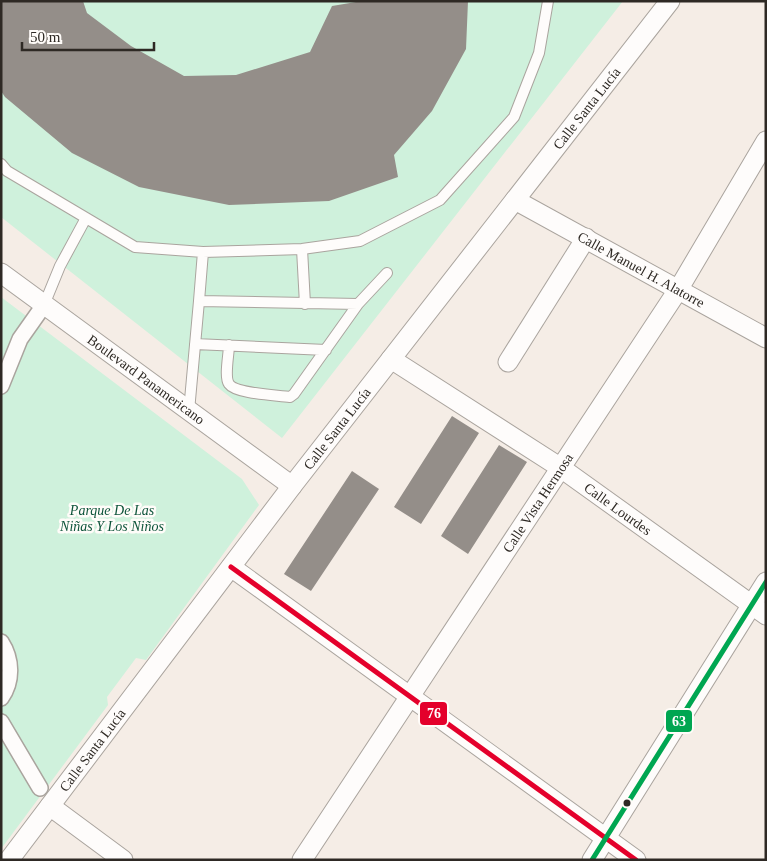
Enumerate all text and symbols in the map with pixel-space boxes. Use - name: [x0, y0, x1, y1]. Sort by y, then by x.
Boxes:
- scale bar: [22, 20, 155, 52]
- text: 50 m: [30, 29, 61, 45]
- street label: Calle Santa Lucía: [550, 64, 623, 152]
- street label: Calle Manuel H. Alatorre: [575, 229, 707, 310]
- street label: Boulevard Panamericano: [85, 332, 208, 427]
- street label: Calle Santa Lucía: [300, 384, 374, 472]
- street label: Calle Vista Hermosa: [500, 450, 576, 555]
- street label: Calle Lourdes: [581, 480, 654, 538]
- park label: Parque De Las Niñas Y Los Niños: [59, 503, 164, 534]
- line badge: 76: [419, 701, 448, 726]
- street label: Calle Santa Lucía: [56, 705, 129, 794]
- text: 76: [427, 706, 441, 721]
- line badge: 63: [665, 709, 693, 733]
- text: 63: [672, 714, 686, 729]
- unlabelled marker: [622, 798, 632, 808]

